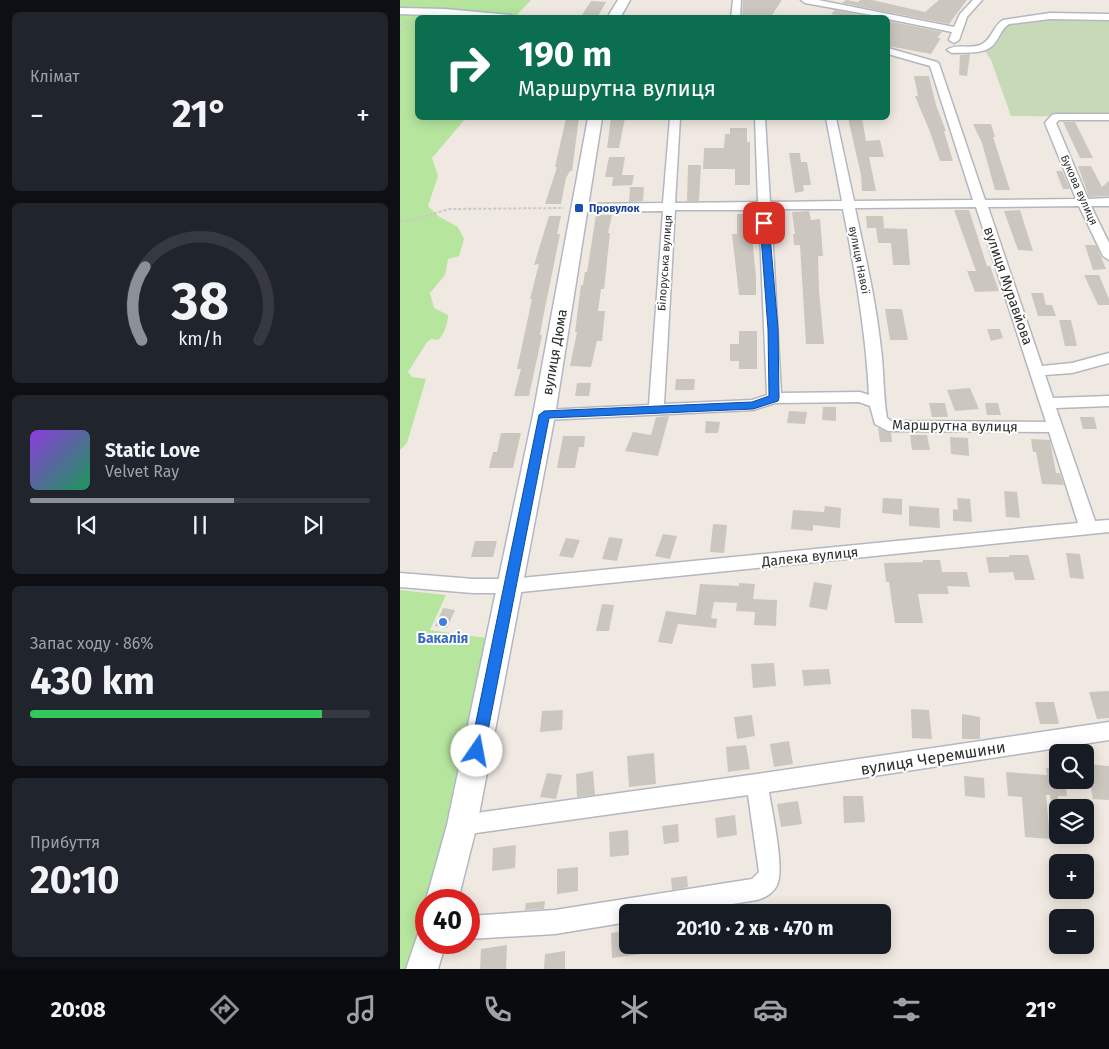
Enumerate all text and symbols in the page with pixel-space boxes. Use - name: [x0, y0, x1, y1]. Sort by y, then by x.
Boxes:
- text: 190 m: [518, 33, 612, 75]
- icon: right: [435, 35, 500, 100]
- text: Клімат: [30, 67, 80, 86]
- text: Маршрутна вулиця: [518, 75, 716, 102]
- text: 21°: [172, 91, 228, 137]
- text: −: [30, 99, 44, 132]
- text: +: [356, 99, 370, 132]
- street label: Букова вулиця: [1058, 153, 1100, 227]
- marker: Провулок: [573, 202, 585, 214]
- place label: Провулок: [589, 202, 640, 215]
- pin: [743, 202, 785, 244]
- icon: arrive: [750, 209, 778, 237]
- street label: Білоруська вулиця: [655, 215, 675, 311]
- street label: вулиця Навої: [846, 225, 872, 296]
- street label: вулиця Муравйова: [980, 225, 1036, 347]
- text: 38: [170, 270, 229, 333]
- street label: вулиця Дюма: [539, 308, 571, 396]
- text: km/h: [178, 328, 222, 350]
- street label: Маршрутна вулиця: [892, 416, 1018, 436]
- text: Static Love: [105, 439, 200, 462]
- text: Velvet Ray: [105, 462, 179, 481]
- icon: previous: [73, 511, 101, 539]
- icon: pause: [186, 511, 214, 539]
- icon: next: [299, 511, 327, 539]
- street label: Далека вулиця: [760, 543, 859, 571]
- marker: Бакалія: [437, 616, 449, 628]
- place label: Бакалія: [418, 630, 468, 647]
- text: Запас ходу · 86%: [30, 634, 154, 653]
- text: 430 km: [30, 658, 155, 704]
- position arrow: [450, 724, 502, 776]
- street label: вулиця Черемшини: [859, 737, 1007, 779]
- map controls: [1049, 744, 1094, 954]
- button: search: [1049, 744, 1094, 789]
- button: layers: [1049, 799, 1094, 844]
- text: Прибуття: [30, 833, 100, 852]
- button: +: [1049, 854, 1094, 899]
- text: 20:10: [30, 857, 120, 903]
- speed limit sign: 40: [415, 889, 480, 954]
- button: −: [1049, 909, 1094, 954]
- text: 20:10 · 2 хв · 470 m: [676, 917, 834, 940]
- icon: directions: [207, 992, 242, 1027]
- icon: music: [344, 992, 379, 1027]
- icon: phone: [480, 992, 515, 1027]
- icon: climate: [617, 992, 652, 1027]
- icon: car: [753, 992, 788, 1027]
- icon: filters: [889, 992, 924, 1027]
- text: 20:08: [51, 996, 106, 1023]
- text: 21°: [1026, 996, 1058, 1023]

